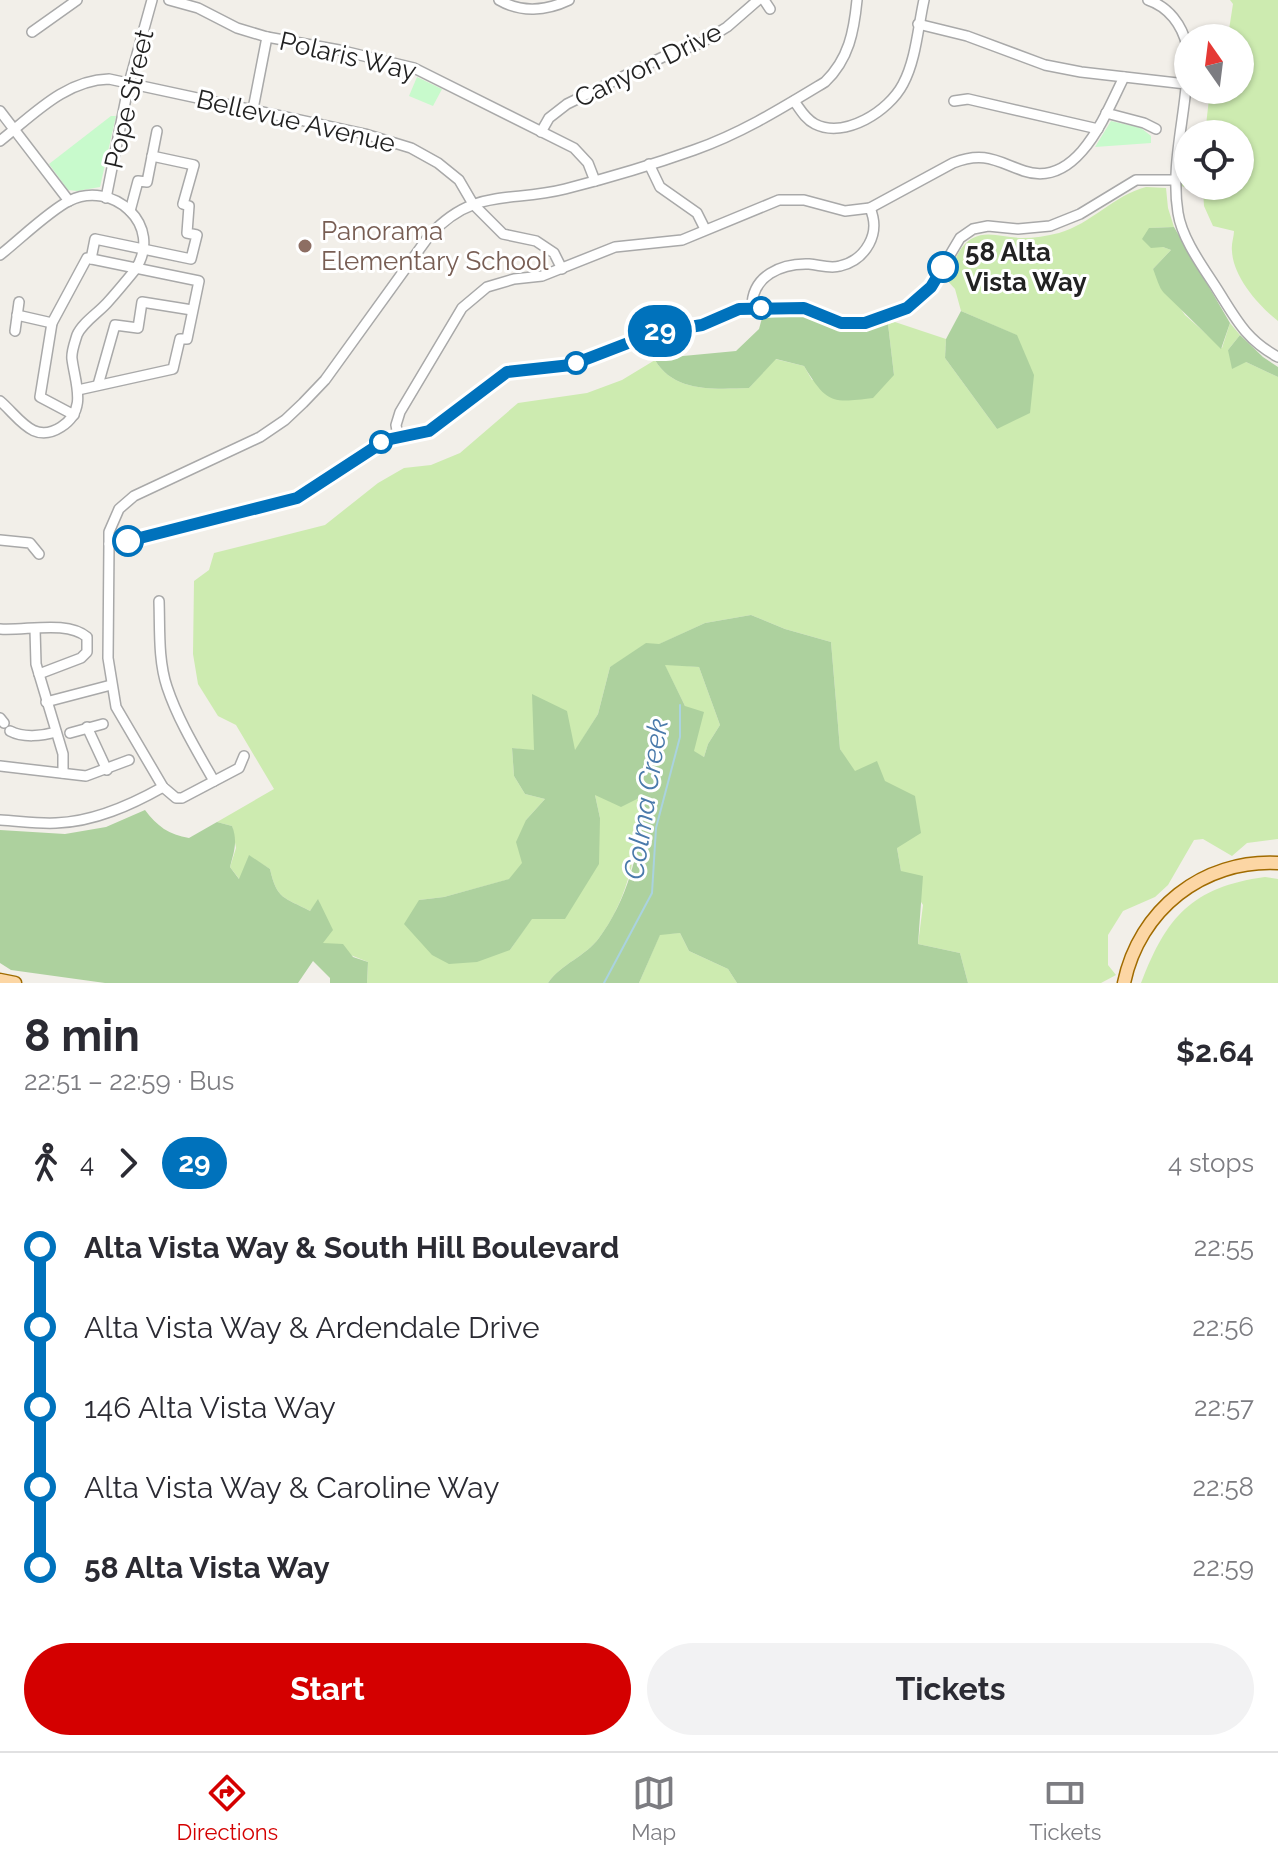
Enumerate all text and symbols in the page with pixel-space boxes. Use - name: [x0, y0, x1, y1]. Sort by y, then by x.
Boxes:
- street label: Canyon Drive: [570, 16, 726, 114]
- north arrow: [1174, 24, 1254, 104]
- map controls: [1174, 24, 1254, 200]
- street label: Pope Street: [98, 26, 160, 171]
- street label: Polaris Way: [277, 26, 419, 86]
- street label: Bellevue Avenue: [194, 84, 398, 158]
- button: locate: [1174, 120, 1254, 200]
- place label: Panorama Elementary School: [321, 216, 550, 276]
- marker: Panorama Elementary School: [296, 237, 314, 255]
- place label: 58 Alta Vista Way: [965, 237, 1087, 297]
- marker: 58 Alta Vista Way: [928, 252, 958, 282]
- unlabelled marker: [750, 297, 772, 319]
- line badge: 29: [624, 305, 696, 357]
- text: 29: [644, 314, 676, 347]
- unlabelled marker: [565, 352, 587, 374]
- unlabelled marker: [370, 431, 392, 453]
- unlabelled marker: [113, 526, 143, 556]
- water label: Colma Creek: [617, 716, 675, 882]
- text: 8 min: [24, 1010, 140, 1061]
- text: $2.64: [1176, 1034, 1254, 1069]
- text: 22:51 – 22:59 · Bus: [24, 1066, 234, 1096]
- icon: walk: [24, 1141, 68, 1185]
- icon: forward: [106, 1141, 150, 1185]
- text: 29: [178, 1146, 211, 1179]
- text: 4: [80, 1148, 94, 1178]
- text: 4 stops: [1168, 1148, 1254, 1178]
- text: Alta Vista Way & South Hill Boulevard: [84, 1230, 619, 1265]
- text: 22:55: [1194, 1232, 1254, 1262]
- text: Alta Vista Way & Ardendale Drive: [84, 1310, 540, 1345]
- text: 22:56: [1192, 1312, 1254, 1342]
- text: 146 Alta Vista Way: [84, 1390, 336, 1425]
- text: 22:57: [1194, 1392, 1254, 1422]
- text: Alta Vista Way & Caroline Way: [84, 1470, 499, 1505]
- text: 22:58: [1192, 1472, 1254, 1502]
- text: 58 Alta Vista Way: [84, 1550, 330, 1585]
- text: 22:59: [1193, 1552, 1254, 1582]
- button: Start: [24, 1643, 631, 1735]
- button: Tickets: [647, 1643, 1254, 1735]
- tab: Directions: [177, 1771, 278, 1845]
- tab: Map: [631, 1771, 676, 1845]
- tab: Tickets: [1029, 1771, 1101, 1845]

